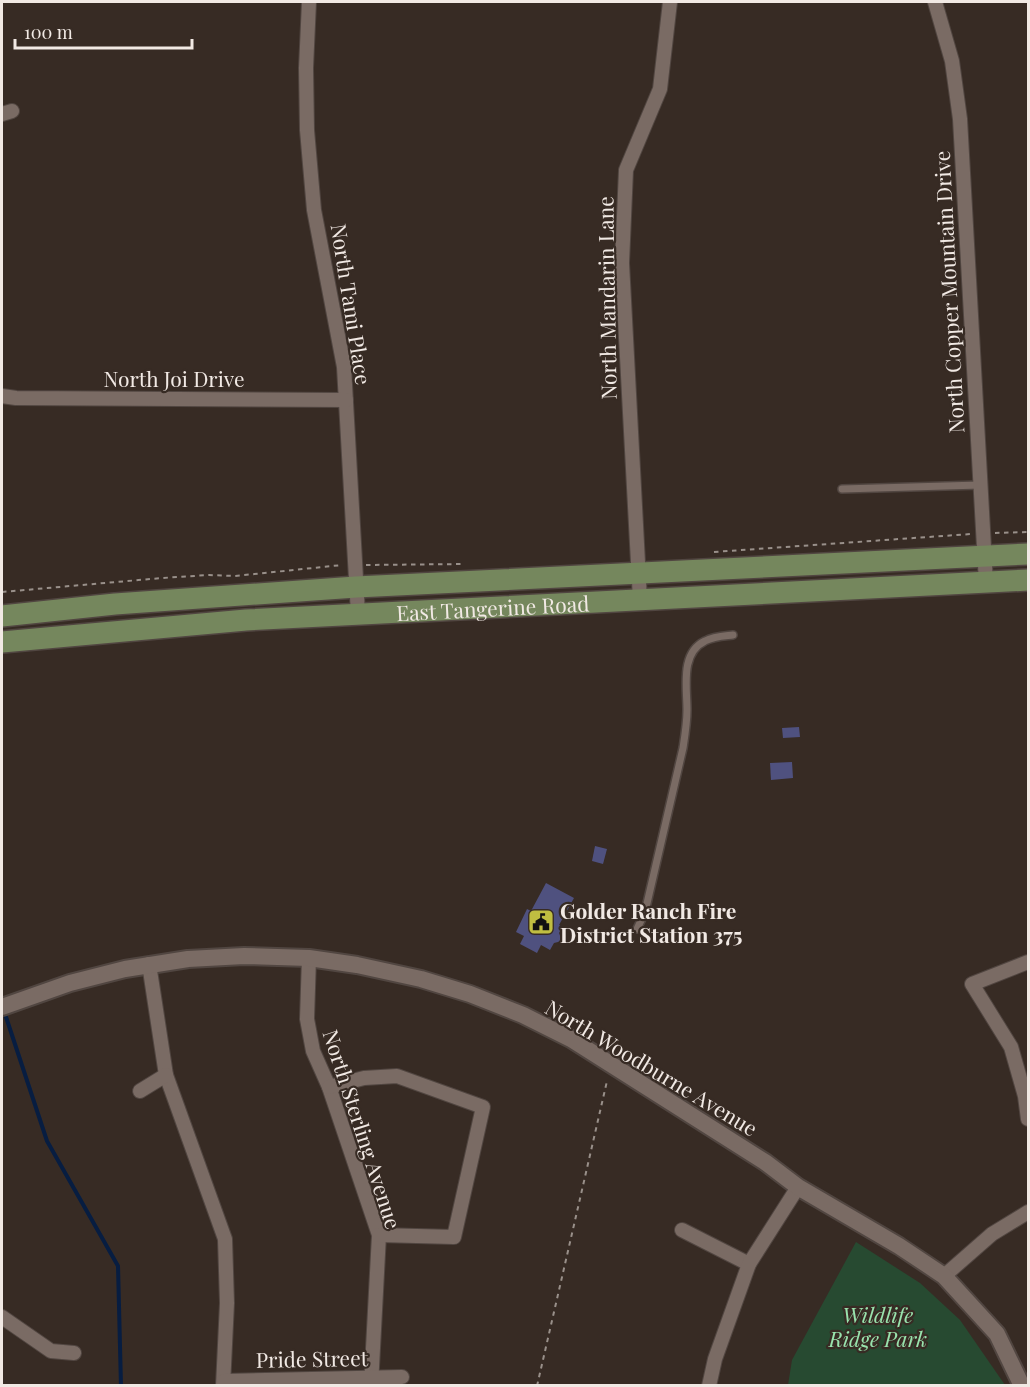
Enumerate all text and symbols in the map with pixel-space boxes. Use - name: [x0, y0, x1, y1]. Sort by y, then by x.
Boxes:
- scale bar: [15, 12, 192, 50]
- text: 100 m: [24, 20, 73, 44]
- street label: North Copper Mountain Drive: [927, 150, 969, 434]
- street label: North Mandarin Lane: [590, 196, 622, 400]
- street label: North Tami Place: [325, 222, 379, 386]
- street label: North Joi Drive: [103, 364, 245, 392]
- street label: East Tangerine Road: [395, 588, 590, 626]
- place label: Golder Ranch Fire District Station 375: [560, 896, 742, 948]
- public building icon: Golder Ranch Fire District Station 375: [526, 907, 556, 937]
- street label: North Woodburne Avenue: [541, 992, 763, 1142]
- street label: North Sterling Avenue: [318, 1026, 408, 1232]
- park label: Wildlife Ridge Park: [828, 1300, 927, 1352]
- street label: Pride Street: [256, 1343, 369, 1373]

